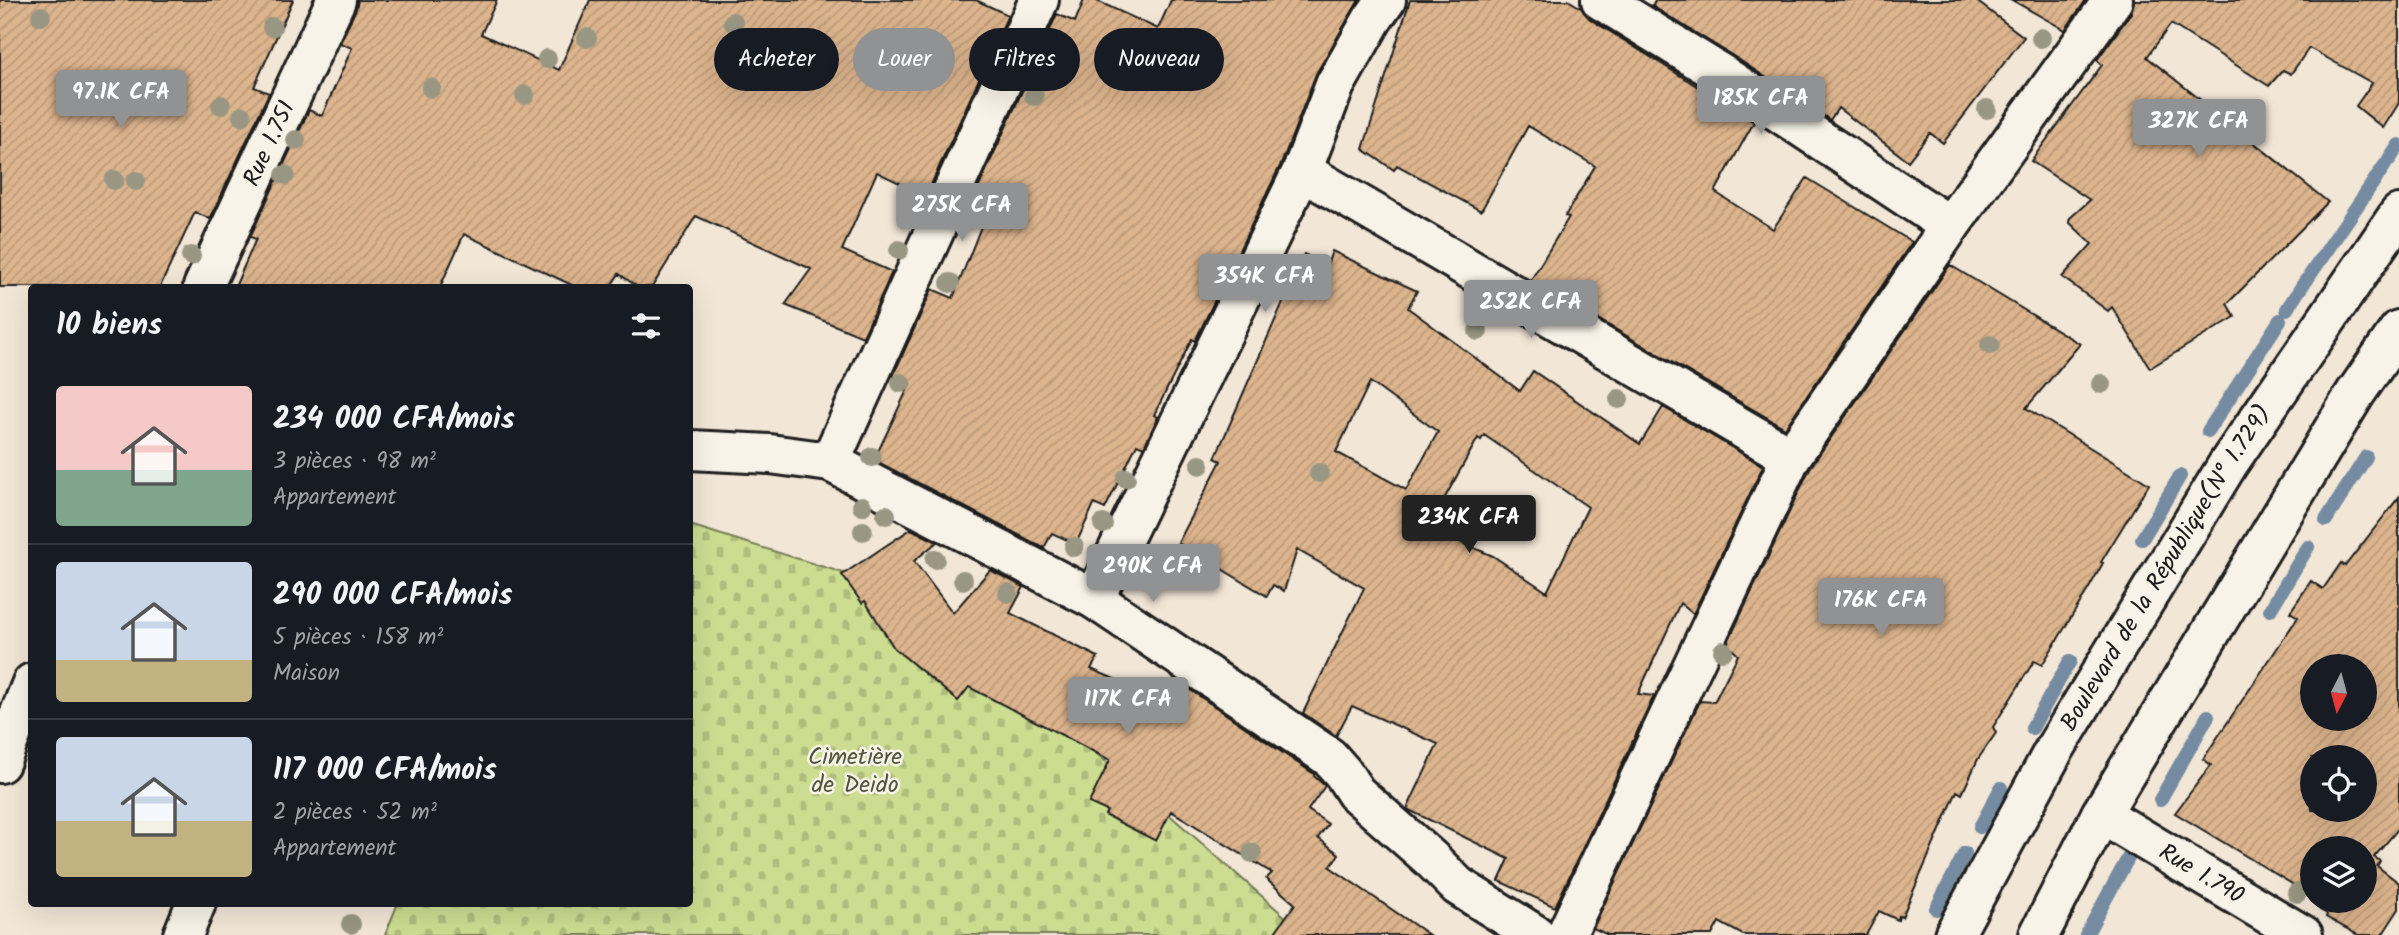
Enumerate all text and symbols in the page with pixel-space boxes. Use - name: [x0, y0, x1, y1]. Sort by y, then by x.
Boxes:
- chip: Acheter: [714, 28, 839, 91]
- chip: Louer: [853, 28, 955, 91]
- chip: Filtres: [969, 28, 1080, 91]
- chip: Nouveau: [1094, 28, 1224, 91]
- pin: 97.1K CFA: [41, 71, 201, 130]
- text: 97.1K CFA: [72, 75, 170, 111]
- pin: 185K CFA: [1689, 76, 1833, 136]
- text: 185K CFA: [1713, 81, 1809, 117]
- street label: Rue 1.751: [233, 94, 306, 193]
- pin: 327K CFA: [2127, 100, 2271, 159]
- text: 327K CFA: [2149, 104, 2249, 140]
- pin: 275K CFA: [890, 184, 1034, 243]
- text: 275K CFA: [912, 188, 1012, 224]
- pin: 354K CFA: [1193, 254, 1337, 314]
- text: 354K CFA: [1215, 259, 1315, 295]
- pin: 252K CFA: [1459, 280, 1603, 340]
- text: 252K CFA: [1480, 285, 1582, 321]
- text: 10 biens: [56, 302, 162, 350]
- icon: filters: [627, 307, 665, 345]
- text: 234 000 CFA/mois: [273, 396, 515, 444]
- street label: Boulevard de la République(N° 1.729): [2050, 397, 2282, 739]
- icon: home: [112, 414, 196, 498]
- text: 3 pièces · 98 m²: [273, 444, 436, 480]
- text: Appartement: [273, 480, 396, 516]
- pin: 234K CFA: [1397, 496, 1541, 555]
- text: 234K CFA: [1418, 500, 1520, 536]
- pin: 290K CFA: [1081, 544, 1225, 604]
- text: 290K CFA: [1103, 549, 1203, 585]
- text: 290 000 CFA/mois: [273, 572, 513, 620]
- pin: 176K CFA: [1809, 578, 1953, 638]
- text: 176K CFA: [1834, 583, 1928, 619]
- icon: home: [112, 590, 196, 674]
- text: 5 pièces · 158 m²: [273, 620, 443, 656]
- north arrow: [2300, 654, 2376, 732]
- map controls: [2300, 654, 2377, 913]
- text: Maison: [273, 656, 340, 692]
- pin: 117K CFA: [1056, 678, 1200, 737]
- text: 117K CFA: [1084, 682, 1172, 718]
- park label: Cimetière de Deido: [808, 738, 902, 805]
- button: locate: [2300, 745, 2377, 822]
- text: 117 000 CFA/mois: [273, 747, 497, 795]
- icon: home: [112, 765, 196, 849]
- text: 2 pièces · 52 m²: [273, 795, 437, 831]
- text: Appartement: [273, 831, 396, 867]
- street label: Rue 1.790: [2151, 833, 2252, 915]
- button: layers: [2300, 836, 2377, 913]

